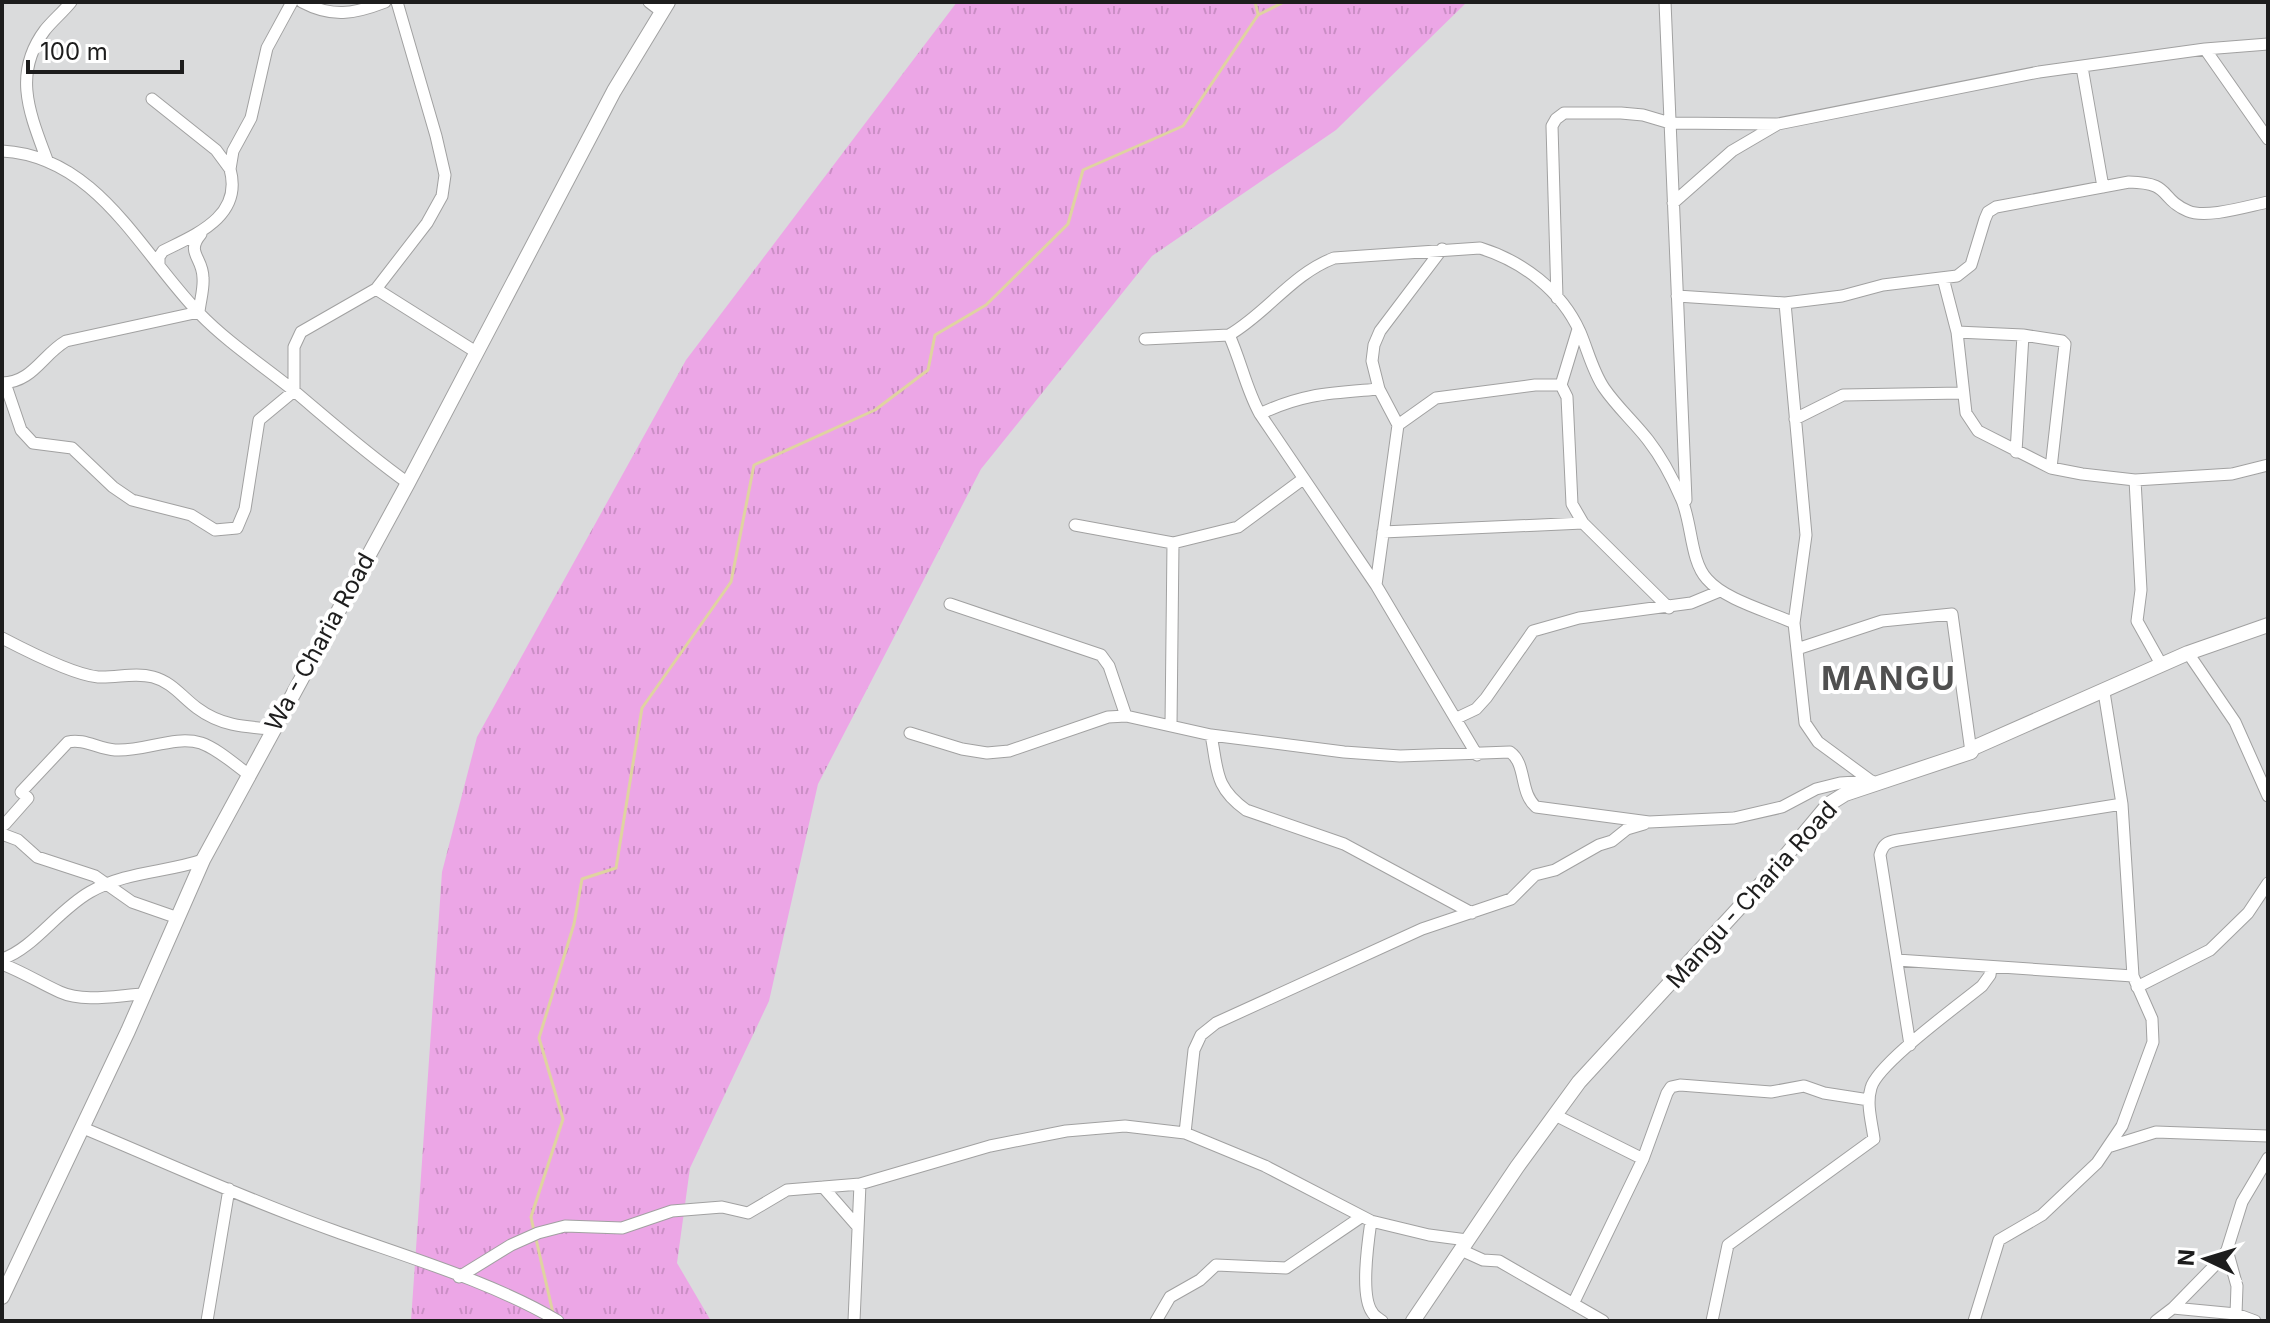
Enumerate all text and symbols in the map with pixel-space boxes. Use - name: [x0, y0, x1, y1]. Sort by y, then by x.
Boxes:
- scale bar: [28, 24, 182, 74]
- text: 100 m: [40, 37, 108, 66]
- street label: Wa - Charia Road: [259, 548, 380, 736]
- district label: MANGU: [1821, 659, 1957, 698]
- street label: Mangu - Charia Road: [1660, 795, 1843, 994]
- north arrow: [2166, 1219, 2246, 1299]
- text: N: [2172, 1248, 2200, 1267]

